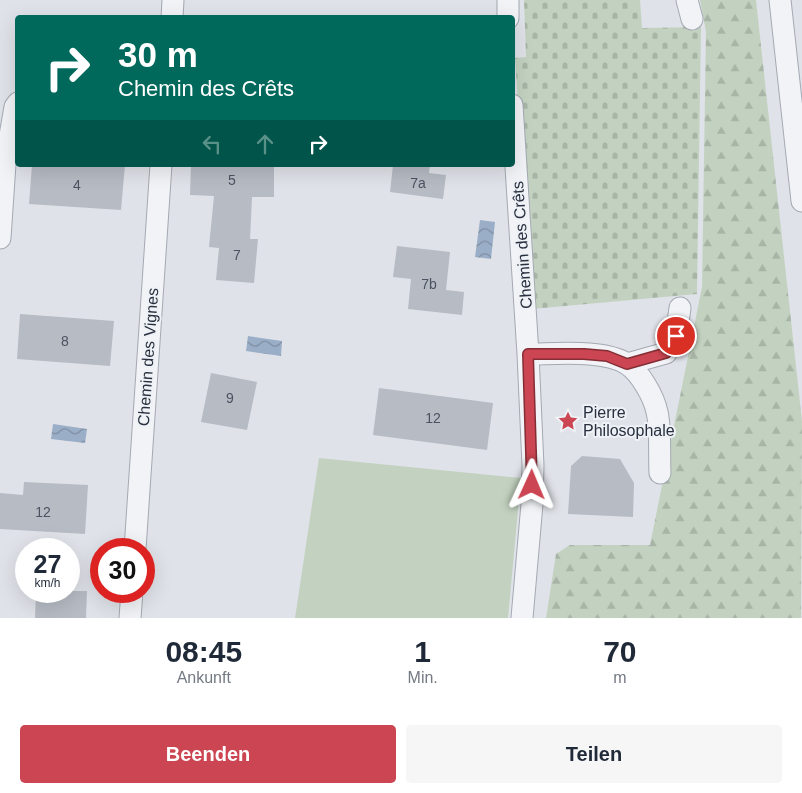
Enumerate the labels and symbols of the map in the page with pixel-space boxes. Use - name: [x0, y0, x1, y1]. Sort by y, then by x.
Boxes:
- house number: 5: [228, 172, 236, 188]
- house number: 7a: [410, 175, 426, 191]
- house number: 4: [73, 177, 81, 193]
- street label: Chemin des Crêts: [509, 181, 535, 309]
- house number: 7: [233, 247, 241, 263]
- house number: 7b: [421, 276, 437, 292]
- street label: Chemin des Vignes: [135, 287, 161, 427]
- pin: [655, 315, 697, 357]
- house number: 8: [61, 333, 69, 349]
- house number: 9: [226, 390, 234, 406]
- place label: Pierre Philosophale: [583, 404, 675, 439]
- house number: 12: [425, 410, 441, 426]
- place icon: Pierre Philosophale: [557, 410, 579, 432]
- position arrow: [505, 458, 557, 510]
- house number: 12: [35, 504, 51, 520]
- speed limit sign: 30: [90, 538, 155, 603]

